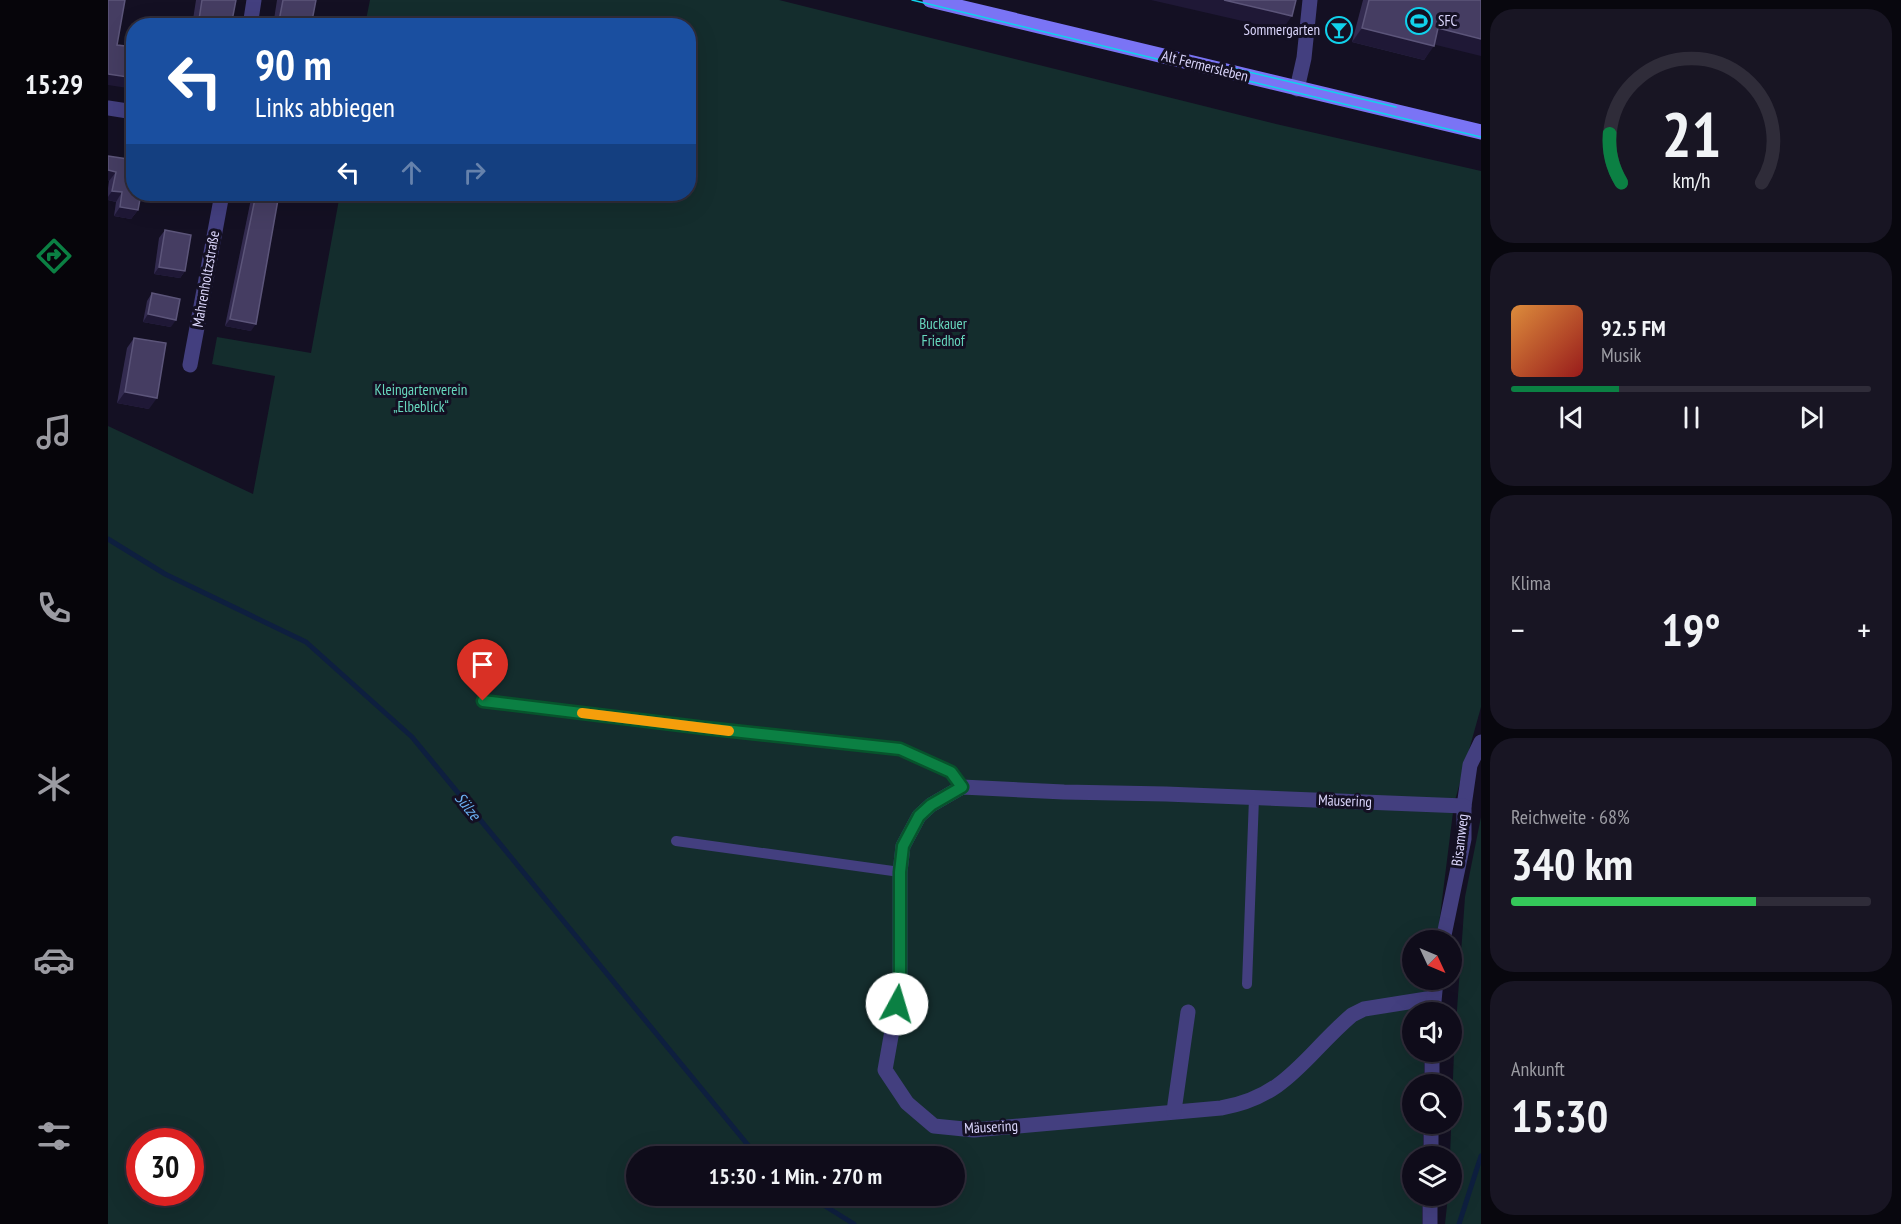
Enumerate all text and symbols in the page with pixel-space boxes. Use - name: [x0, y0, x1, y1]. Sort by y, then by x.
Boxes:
- sports icon: SFC: [1404, 6, 1434, 36]
- place label: SFC: [1438, 11, 1458, 30]
- bar icon: Sommergarten: [1324, 15, 1354, 45]
- place label: Sommergarten: [1244, 20, 1320, 39]
- text: 90 m: [255, 37, 332, 92]
- icon: left: [156, 42, 234, 120]
- street label: Alt Fermersleben: [1160, 46, 1250, 85]
- text: 15:29: [25, 67, 83, 101]
- text: Links abbiegen: [255, 90, 395, 124]
- text: 21: [1661, 93, 1721, 174]
- icon: left: [332, 156, 365, 189]
- icon: ahead: [395, 156, 428, 189]
- icon: right: [458, 156, 491, 189]
- text: km/h: [1672, 166, 1710, 194]
- street label: Mahrenholtzstraße: [188, 229, 223, 329]
- icon: directions: [33, 235, 75, 277]
- park label: Buckauer Friedhof: [919, 314, 968, 350]
- text: 92.5 FM: [1601, 314, 1666, 342]
- text: Musik: [1601, 342, 1641, 368]
- park label: Kleingartenverein „Elbeblick“: [375, 380, 467, 416]
- icon: previous: [1555, 401, 1588, 434]
- icon: pause: [1675, 401, 1708, 434]
- icon: next: [1795, 401, 1828, 434]
- icon: music: [33, 411, 75, 453]
- text: Klima: [1511, 570, 1551, 596]
- icon: phone: [33, 587, 75, 629]
- text: 19°: [1661, 600, 1721, 658]
- text: −: [1511, 608, 1525, 651]
- text: +: [1857, 608, 1871, 651]
- pin: [457, 639, 508, 701]
- icon: arrive: [466, 648, 499, 681]
- icon: climate: [33, 763, 75, 805]
- water label: Sülze: [451, 788, 486, 825]
- street label: Mäusering: [1318, 790, 1372, 811]
- text: Reichweite · 68%: [1511, 804, 1630, 830]
- street label: Bisamweg: [1447, 813, 1472, 867]
- text: 340 km: [1511, 834, 1633, 892]
- north arrow: [1402, 930, 1462, 990]
- map controls: [1402, 930, 1462, 1206]
- icon: car: [33, 939, 75, 981]
- position arrow: [865, 972, 929, 1036]
- button: sound: [1402, 1002, 1462, 1062]
- text: Ankunft: [1511, 1056, 1565, 1082]
- button: search: [1402, 1074, 1462, 1134]
- text: 15:30: [1511, 1086, 1608, 1144]
- icon: filters: [33, 1115, 75, 1157]
- street label: Mäusering: [964, 1116, 1018, 1137]
- speed limit sign: 30: [126, 1128, 204, 1206]
- button: layers: [1402, 1146, 1462, 1206]
- text: 15:30 · 1 Min. · 270 m: [709, 1162, 882, 1190]

